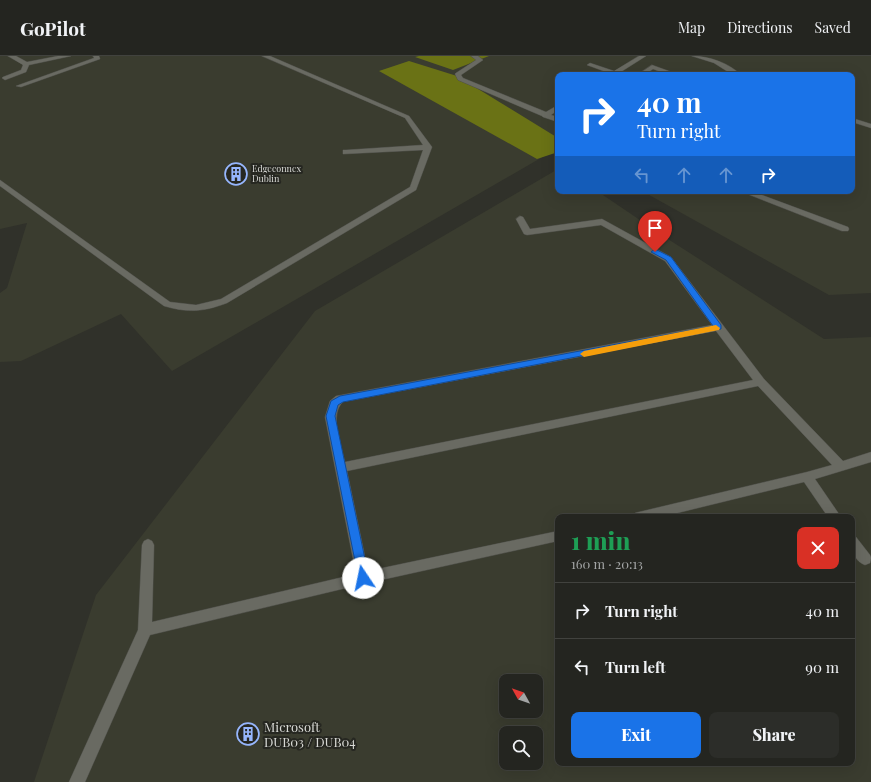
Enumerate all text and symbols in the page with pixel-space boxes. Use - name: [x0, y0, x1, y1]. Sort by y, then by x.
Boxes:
- text: GoPilot: [20, 15, 86, 41]
- text: Map: [678, 18, 705, 37]
- text: Directions: [727, 18, 793, 37]
- text: Saved: [815, 18, 851, 37]
- text: 40 m: [637, 83, 702, 120]
- icon: right: [571, 88, 623, 140]
- text: Turn right: [637, 119, 720, 143]
- building icon: Edgeconnex Dublin: [223, 161, 249, 187]
- place label: Edgeconnex Dublin: [252, 162, 301, 184]
- icon: left: [631, 164, 653, 186]
- icon: ahead: [673, 164, 695, 186]
- icon: ahead: [715, 164, 737, 186]
- icon: right: [757, 164, 779, 186]
- pin: [638, 211, 672, 252]
- icon: arrive: [644, 217, 666, 239]
- text: 1 min: [571, 524, 630, 556]
- button: close: [797, 527, 839, 569]
- text: 160 m · 20:13: [571, 555, 643, 572]
- position arrow: [342, 557, 384, 599]
- icon: right: [571, 600, 593, 622]
- text: Turn right: [605, 601, 678, 621]
- text: 40 m: [806, 601, 839, 621]
- icon: left: [571, 656, 593, 678]
- text: Turn left: [605, 657, 666, 677]
- text: 90 m: [805, 657, 839, 677]
- north arrow: [499, 674, 543, 718]
- map controls: [499, 674, 543, 770]
- button: Exit: [571, 712, 701, 758]
- button: Share: [709, 712, 839, 758]
- place label: Microsoft DUB03 / DUB04: [264, 718, 356, 750]
- building icon: Microsoft DUB03 / DUB04: [235, 721, 261, 747]
- button: search: [499, 726, 543, 770]

